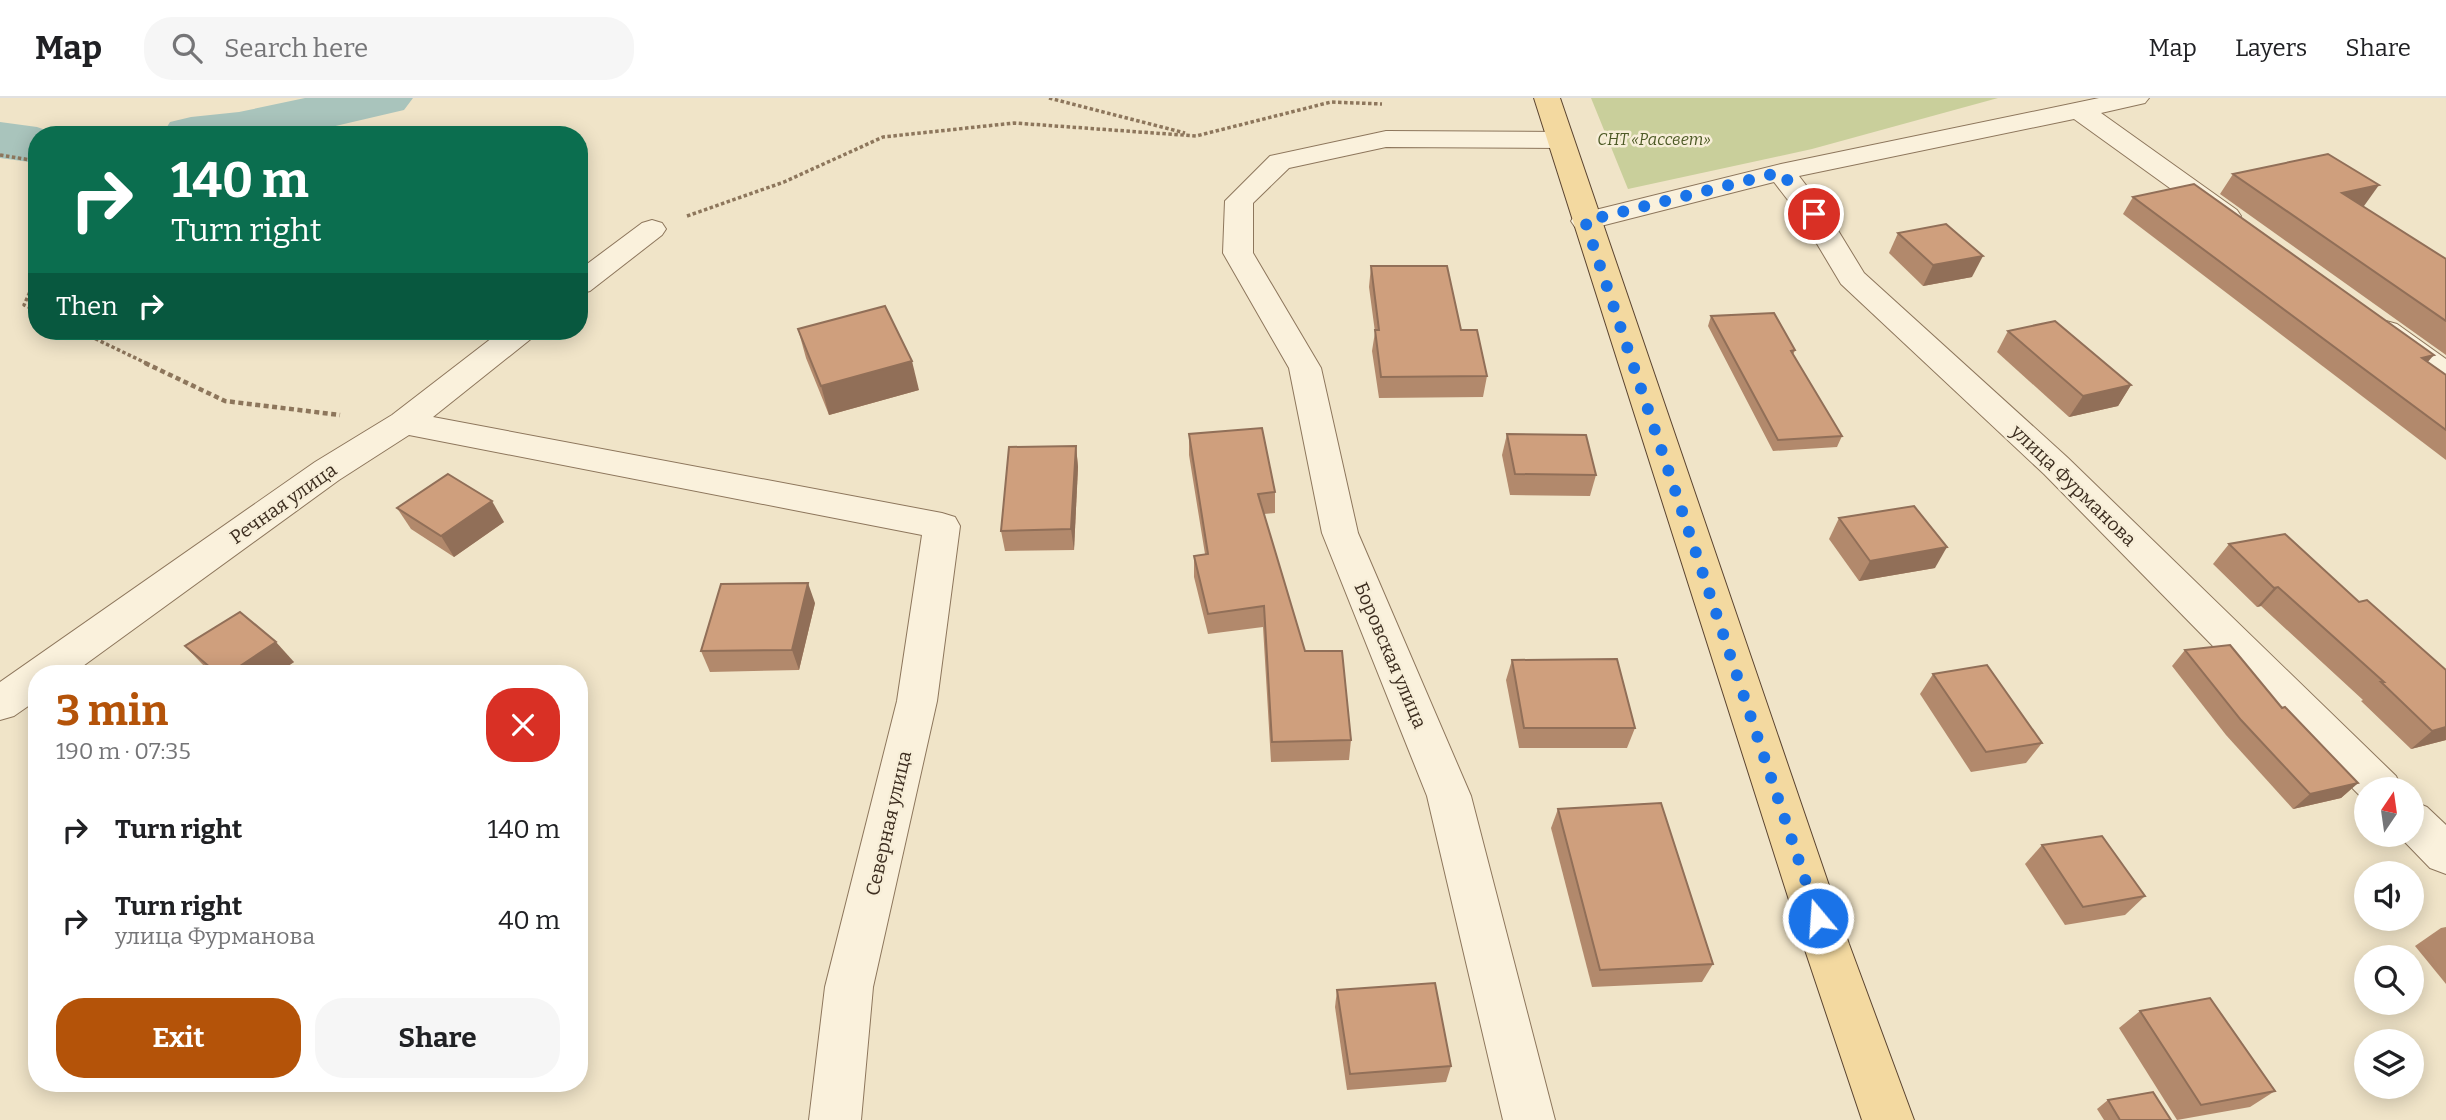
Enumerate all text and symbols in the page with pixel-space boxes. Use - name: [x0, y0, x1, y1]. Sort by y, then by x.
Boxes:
- search box: [144, 17, 634, 80]
- text: Map: [35, 28, 102, 68]
- icon: search: [168, 29, 206, 67]
- text: Search here: [224, 33, 368, 64]
- text: Map: [2149, 34, 2197, 62]
- text: Layers: [2235, 34, 2307, 62]
- text: Share: [2345, 34, 2411, 62]
- park label: СНТ «Рассвет»: [1597, 130, 1711, 149]
- text: 140 m: [171, 151, 309, 210]
- icon: right: [56, 154, 147, 245]
- pin: [1784, 184, 1844, 244]
- icon: arrive: [1795, 195, 1833, 233]
- text: Turn right: [171, 211, 322, 249]
- icon: right: [132, 287, 170, 325]
- text: Then: [56, 291, 118, 322]
- street label: улица Фурманова: [2005, 419, 2142, 551]
- street label: Речная улица: [225, 458, 342, 549]
- street label: Боровская улица: [1349, 579, 1432, 732]
- text: 3 min: [56, 686, 168, 736]
- button: close: [486, 688, 560, 762]
- text: 190 m · 07:35: [56, 737, 191, 765]
- street label: Северная улица: [861, 748, 916, 898]
- north arrow: [2354, 777, 2424, 847]
- map controls: [2354, 777, 2424, 1099]
- icon: right: [56, 811, 94, 849]
- text: Turn right: [115, 814, 242, 845]
- text: 140 m: [488, 814, 560, 845]
- button: sound: [2354, 861, 2424, 931]
- position arrow: [1781, 881, 1855, 955]
- text: Turn right: [115, 891, 242, 922]
- icon: right: [56, 902, 94, 940]
- text: 40 m: [498, 905, 560, 936]
- text: улица Фурманова: [115, 922, 315, 950]
- button: search: [2354, 945, 2424, 1015]
- button: Exit: [56, 998, 301, 1078]
- button: Share: [315, 998, 560, 1078]
- button: layers: [2354, 1029, 2424, 1099]

